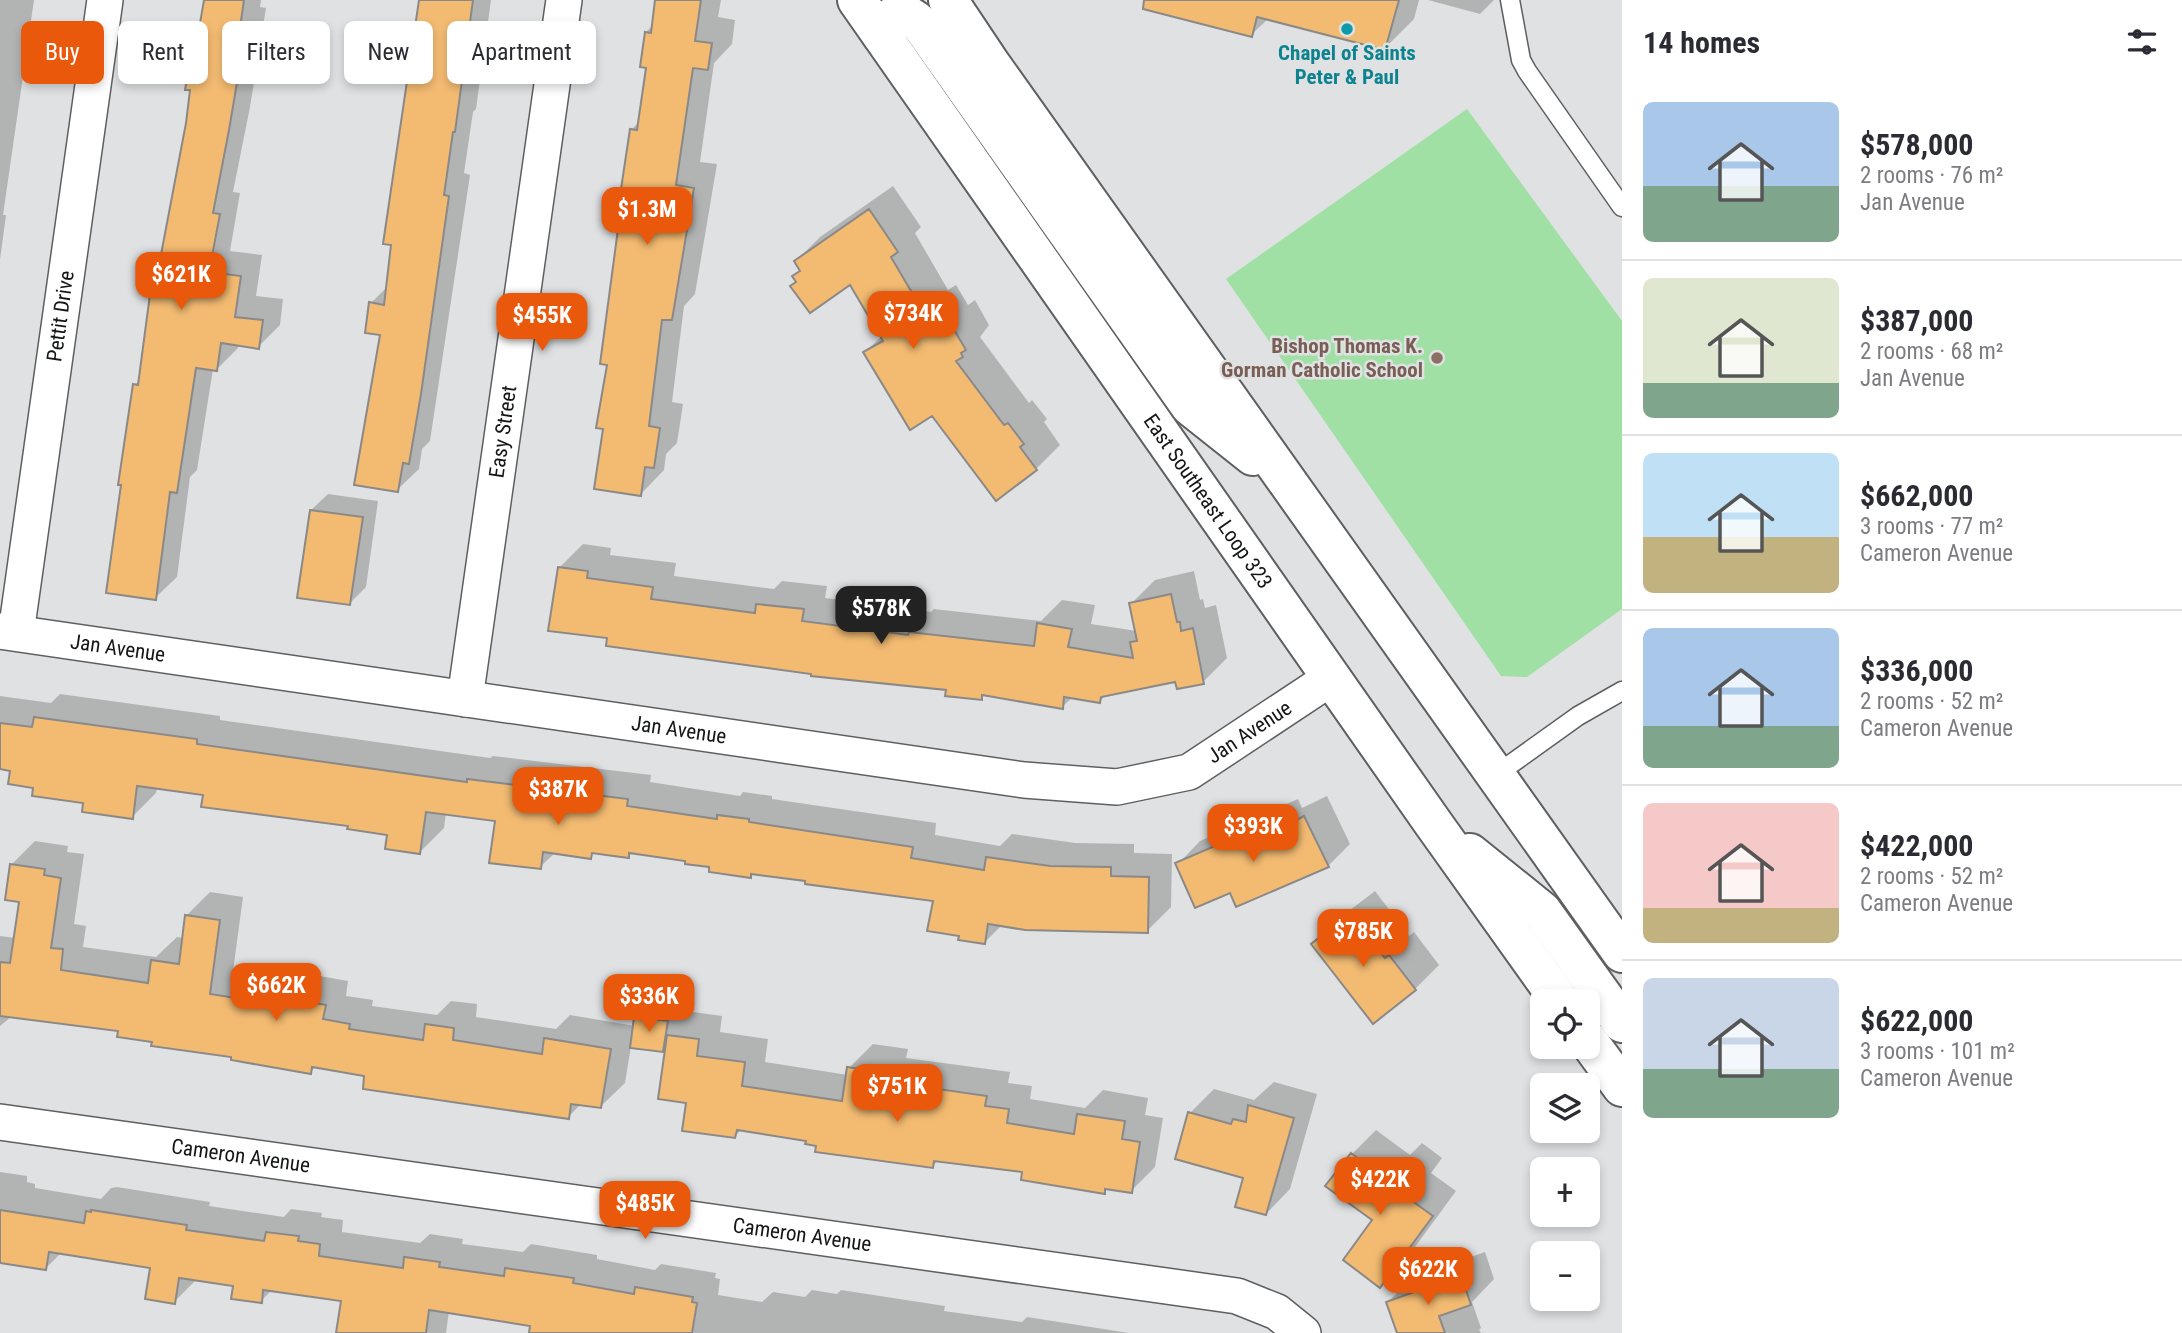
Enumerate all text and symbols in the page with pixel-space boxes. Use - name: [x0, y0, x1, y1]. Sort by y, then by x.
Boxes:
- chip: Buy: [21, 21, 104, 84]
- chip: Rent: [118, 21, 208, 84]
- chip: Filters: [222, 21, 330, 84]
- chip: New: [344, 21, 433, 84]
- chip: Apartment: [447, 21, 596, 84]
- marker: Chapel of Saints Peter & Paul: [1339, 21, 1355, 37]
- icon: filters: [2123, 23, 2161, 61]
- text: 14 homes: [1643, 25, 1760, 60]
- place label: Chapel of Saints Peter & Paul: [1278, 41, 1416, 89]
- text: $578,000: [1860, 127, 1973, 162]
- icon: home: [1699, 130, 1783, 214]
- text: 2 rooms · 76 m²: [1860, 162, 2003, 189]
- pin: $1.3M: [598, 188, 696, 247]
- text: Jan Avenue: [1860, 189, 1965, 216]
- text: $1.3M: [618, 196, 677, 223]
- pin: $621K: [132, 252, 230, 312]
- text: $621K: [151, 261, 211, 288]
- street label: Pettit Drive: [42, 269, 79, 363]
- pin: $734K: [864, 292, 962, 351]
- pin: $455K: [493, 294, 591, 353]
- text: $734K: [883, 300, 943, 327]
- text: $455K: [512, 302, 572, 329]
- text: $387,000: [1860, 303, 1973, 338]
- icon: home: [1699, 306, 1783, 390]
- place label: Bishop Thomas K. Gorman Catholic School: [1221, 334, 1423, 382]
- text: 2 rooms · 68 m²: [1860, 338, 2003, 365]
- marker: Bishop Thomas K. Gorman Catholic School: [1429, 350, 1445, 366]
- text: Jan Avenue: [1860, 365, 1965, 392]
- street label: Easy Street: [484, 384, 521, 479]
- street label: East Southeast Loop 323: [1139, 410, 1277, 593]
- text: $662,000: [1860, 478, 1973, 513]
- icon: home: [1699, 481, 1783, 565]
- text: 3 rooms · 77 m²: [1860, 513, 2003, 540]
- text: Cameron Avenue: [1860, 540, 2013, 567]
- pin: $578K: [832, 586, 930, 646]
- text: $578K: [851, 595, 911, 622]
- street label: Jan Avenue: [69, 629, 167, 667]
- text: $336,000: [1860, 653, 1973, 688]
- icon: home: [1699, 656, 1783, 740]
- text: 2 rooms · 52 m²: [1860, 688, 2003, 715]
- street label: Jan Avenue: [1203, 696, 1296, 768]
- street label: Jan Avenue: [630, 711, 728, 749]
- text: Cameron Avenue: [1860, 715, 2013, 742]
- pin: $387K: [509, 768, 607, 827]
- text: $387K: [528, 776, 588, 803]
- pin: $393K: [1204, 804, 1302, 864]
- text: $393K: [1223, 813, 1283, 840]
- text: $422,000: [1860, 828, 1973, 863]
- icon: home: [1699, 831, 1783, 915]
- text: 2 rooms · 52 m²: [1860, 863, 2003, 890]
- text: Cameron Avenue: [1860, 890, 2013, 917]
- pin: $785K: [1314, 909, 1412, 969]
- text: $785K: [1333, 918, 1393, 945]
- pin: $662K: [227, 964, 325, 1023]
- text: $662K: [246, 972, 306, 999]
- pin: $336K: [600, 974, 698, 1034]
- text: $336K: [619, 983, 679, 1010]
- map controls: [1530, 989, 1600, 1311]
- button: locate: [1530, 989, 1600, 1059]
- text: $622,000: [1860, 1003, 1973, 1038]
- icon: home: [1699, 1006, 1783, 1090]
- text: 3 rooms · 101 m²: [1860, 1038, 2015, 1065]
- pin: $751K: [848, 1064, 946, 1124]
- text: Cameron Avenue: [1860, 1065, 2013, 1092]
- text: $751K: [867, 1073, 927, 1100]
- button: layers: [1530, 1073, 1600, 1143]
- street label: Cameron Avenue: [170, 1134, 312, 1177]
- button: +: [1530, 1157, 1600, 1227]
- pin: $422K: [1331, 1158, 1429, 1217]
- text: $422K: [1350, 1166, 1410, 1193]
- pin: $485K: [596, 1182, 694, 1241]
- text: $485K: [615, 1190, 675, 1217]
- street label: Cameron Avenue: [731, 1213, 873, 1256]
- button: −: [1530, 1241, 1600, 1311]
- pin: $622K: [1379, 1248, 1477, 1307]
- text: $622K: [1398, 1256, 1458, 1283]

